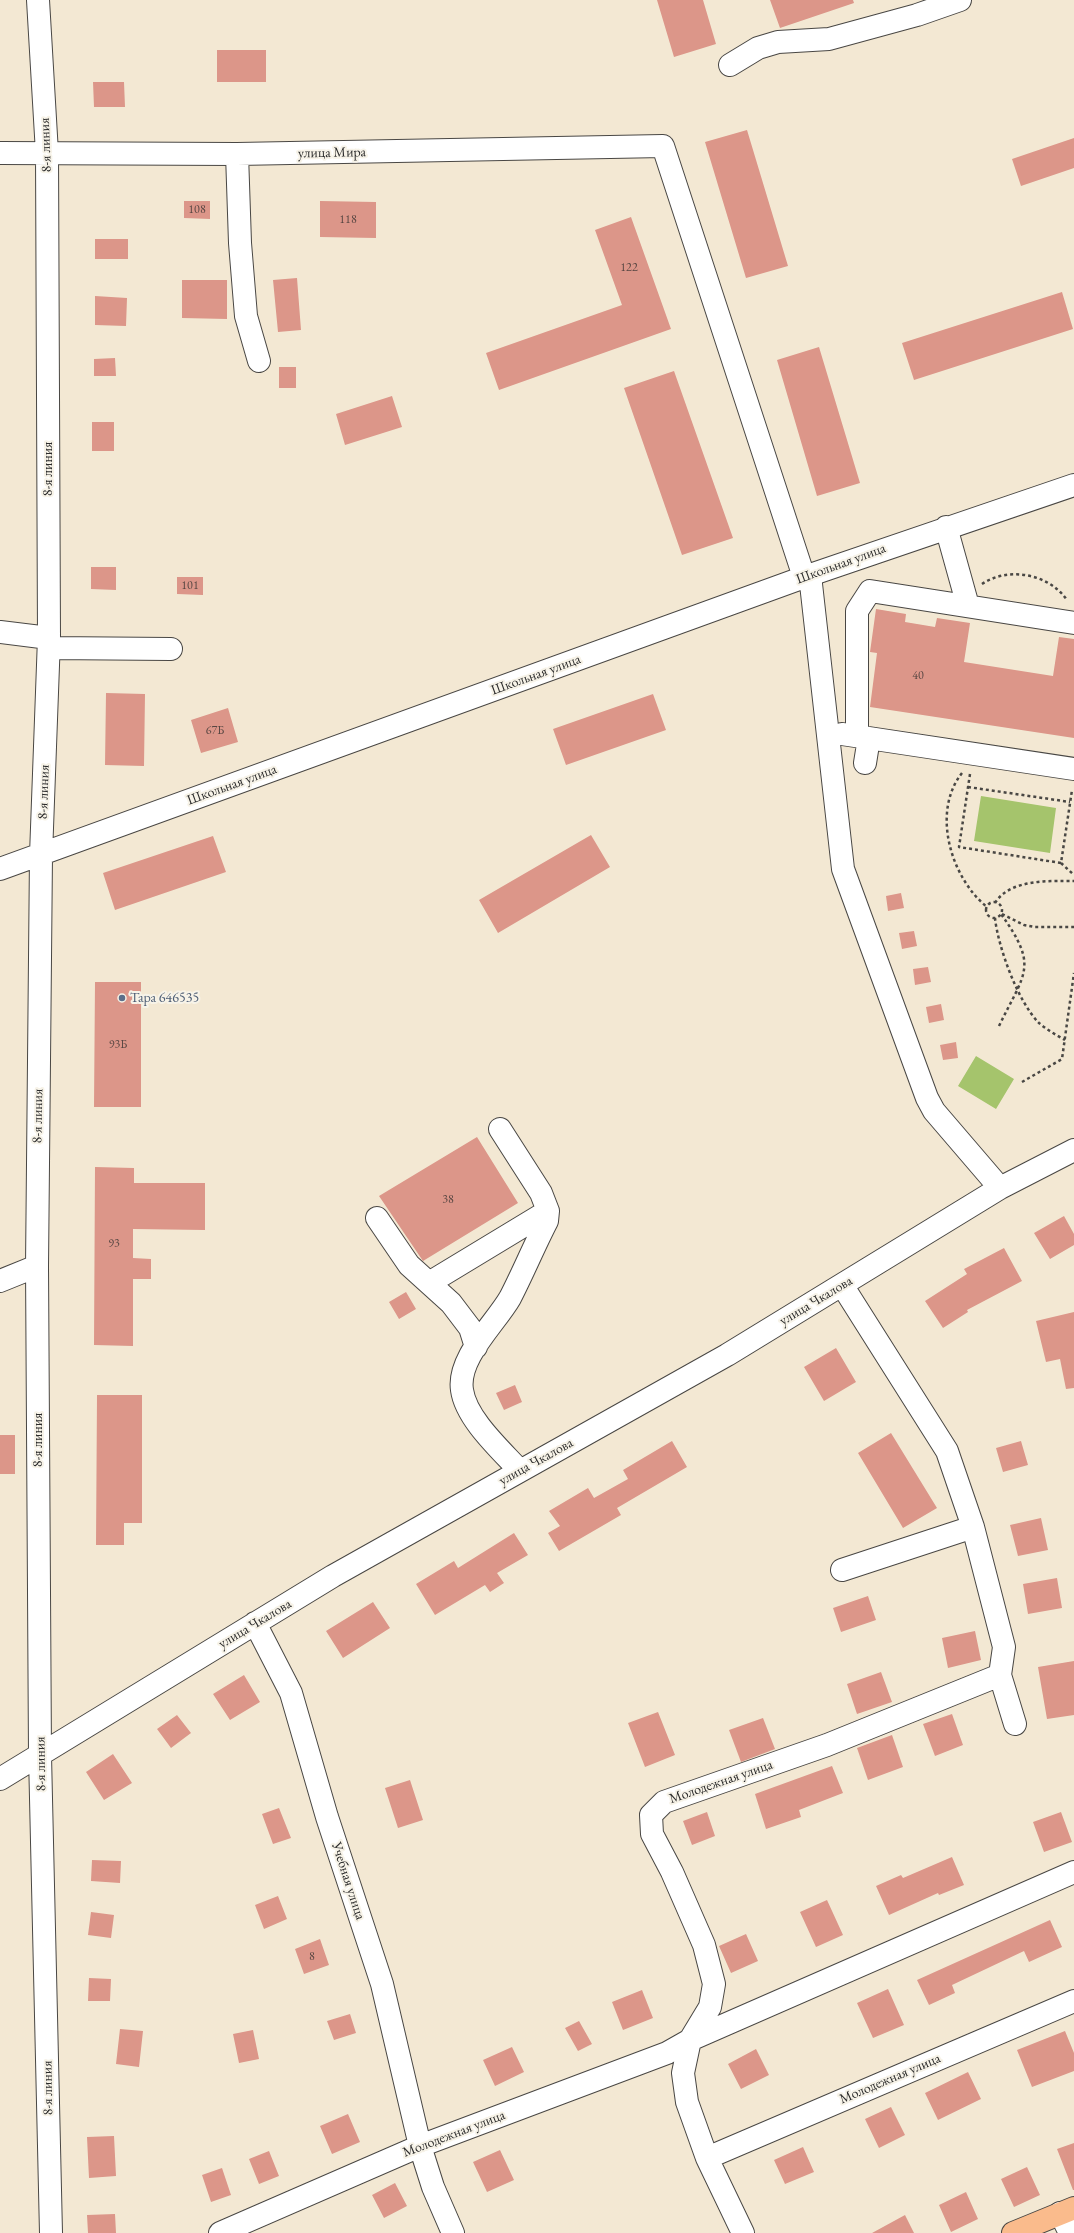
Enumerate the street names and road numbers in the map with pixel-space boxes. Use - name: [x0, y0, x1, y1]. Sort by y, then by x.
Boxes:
- street label: 8-я линия: [37, 117, 55, 173]
- street label: улица Мира: [298, 144, 366, 162]
- street label: 8-я линия: [40, 442, 56, 496]
- street label: Школьная улица: [794, 540, 888, 588]
- street label: Школьная улица: [489, 651, 583, 699]
- street label: Школьная улица: [185, 761, 279, 809]
- street label: 8-я линия: [35, 764, 53, 820]
- street label: 8-я линия: [29, 1089, 47, 1143]
- street label: улица Чкалова: [776, 1273, 856, 1329]
- street label: 8-я линия: [30, 1413, 46, 1467]
- street label: улица Чкалова: [496, 1435, 576, 1489]
- street label: улица Чкалова: [215, 1596, 295, 1652]
- street label: 8-я линия: [32, 1737, 50, 1791]
- street label: Молодежная улица: [667, 1756, 775, 1808]
- street label: Учебная улица: [328, 1840, 368, 1922]
- street label: Молодежная улица: [837, 2050, 943, 2108]
- street label: 8-я линия: [39, 2061, 57, 2115]
- street label: Молодежная улица: [400, 2107, 508, 2161]

